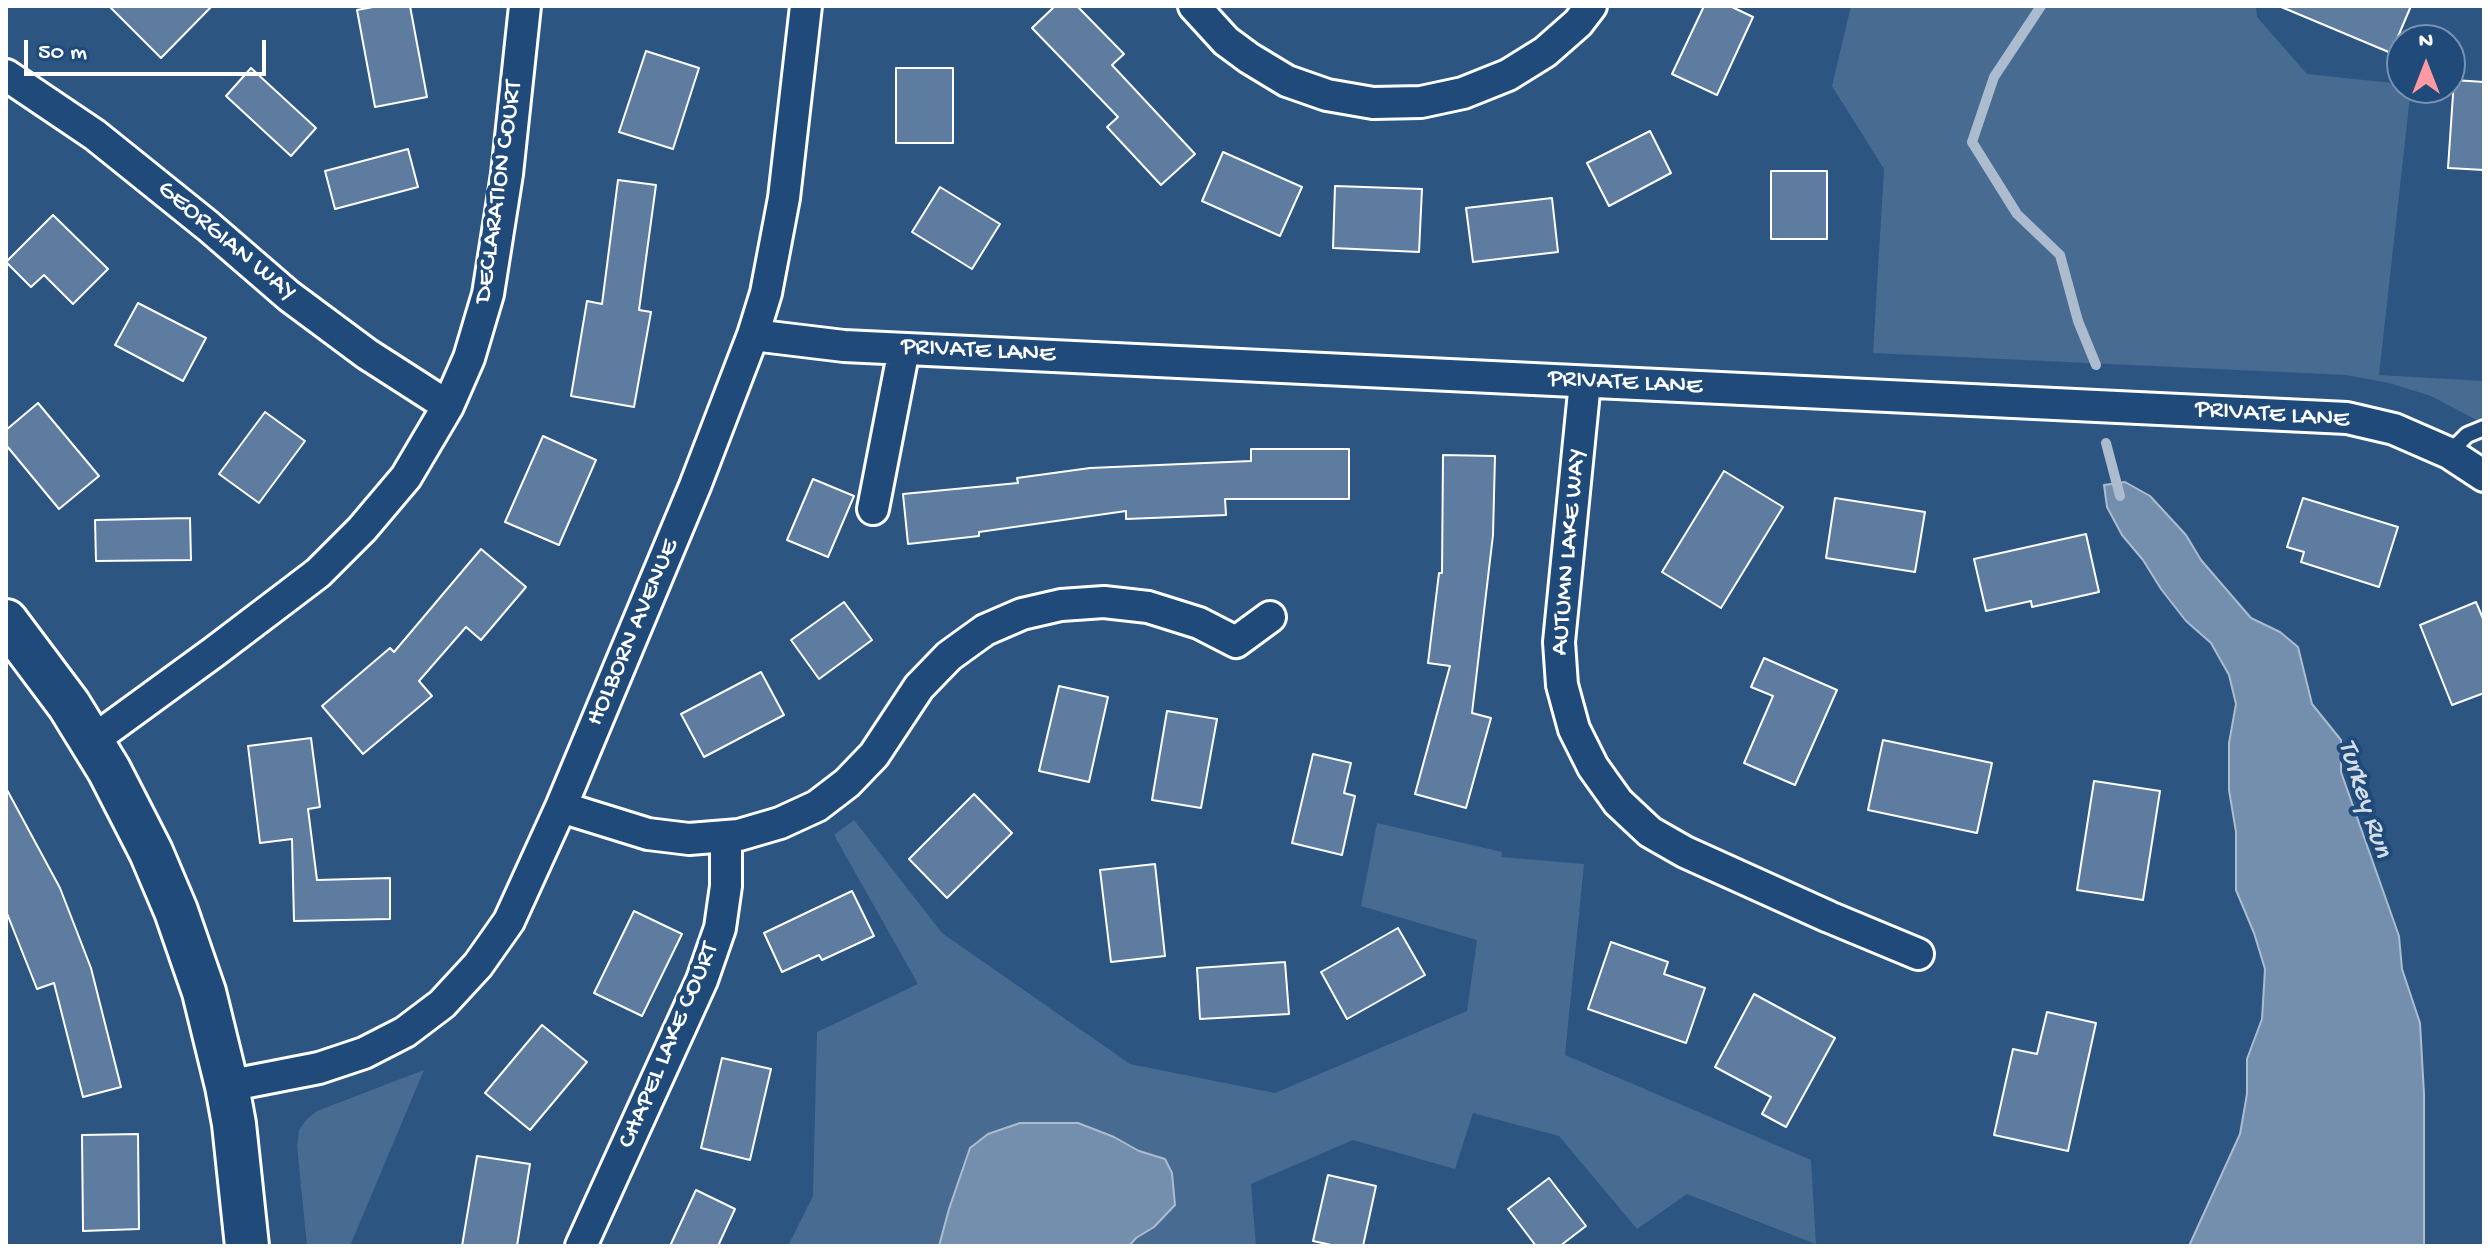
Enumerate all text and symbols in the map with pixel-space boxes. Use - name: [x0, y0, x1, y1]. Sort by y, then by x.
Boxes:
- scale bar: [28, 24, 270, 74]
- north arrow: [2386, 24, 2466, 104]
- text: N: [2419, 29, 2433, 55]
- text: 50 m: [38, 39, 87, 68]
- street label: DECLARATION COURT: [469, 79, 531, 305]
- street label: GEORGIAN WAY: [150, 175, 302, 309]
- street label: PRIVATE LANE: [900, 332, 1056, 372]
- street label: PRIVATE LANE: [1547, 364, 1703, 404]
- street label: PRIVATE LANE: [2194, 395, 2350, 437]
- street label: AUTUMN LAKE WAY: [1545, 447, 1595, 657]
- street label: HOLBORN AVENUE: [581, 535, 687, 731]
- water label: Turkey Run: [2328, 736, 2398, 862]
- street label: CHAPEL LAKE COURT: [613, 938, 727, 1154]

